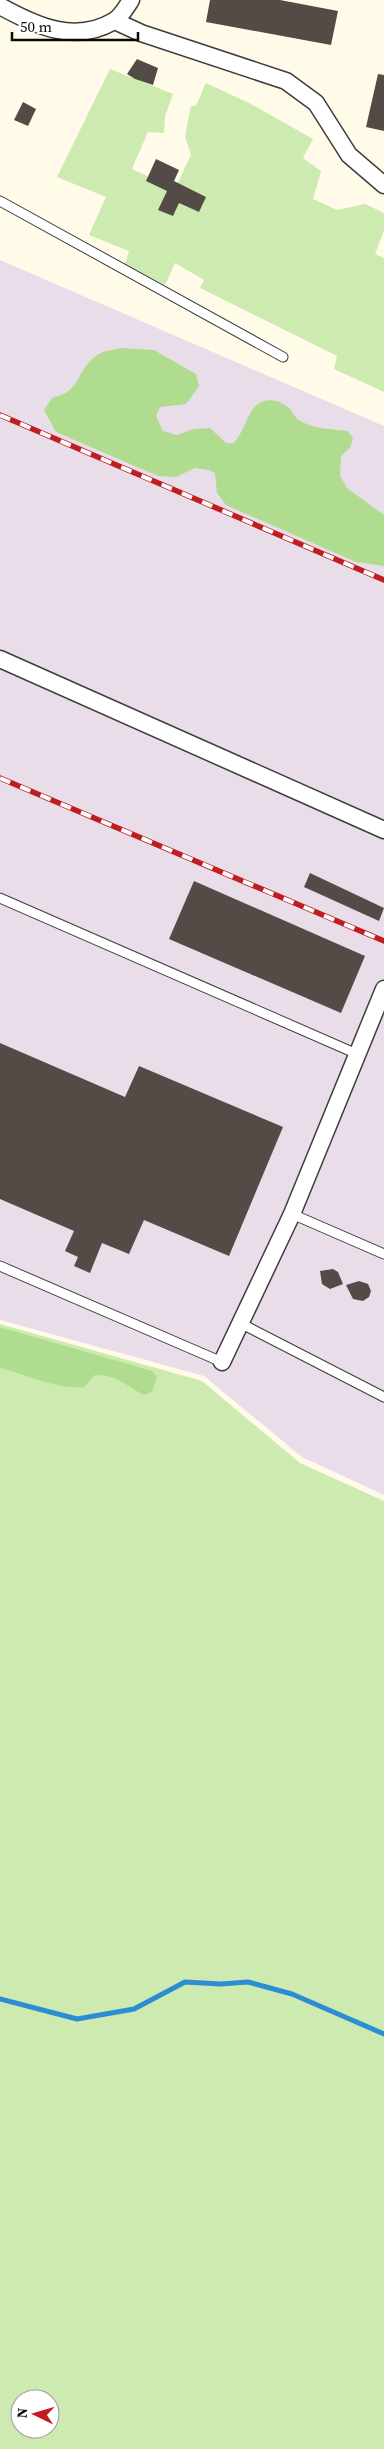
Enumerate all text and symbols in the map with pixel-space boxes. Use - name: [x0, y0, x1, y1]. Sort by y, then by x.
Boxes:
- scale bar: [12, 10, 139, 42]
- text: 50 m: [20, 16, 52, 37]
- north arrow: [10, 2389, 60, 2439]
- text: N: [12, 2407, 32, 2419]

